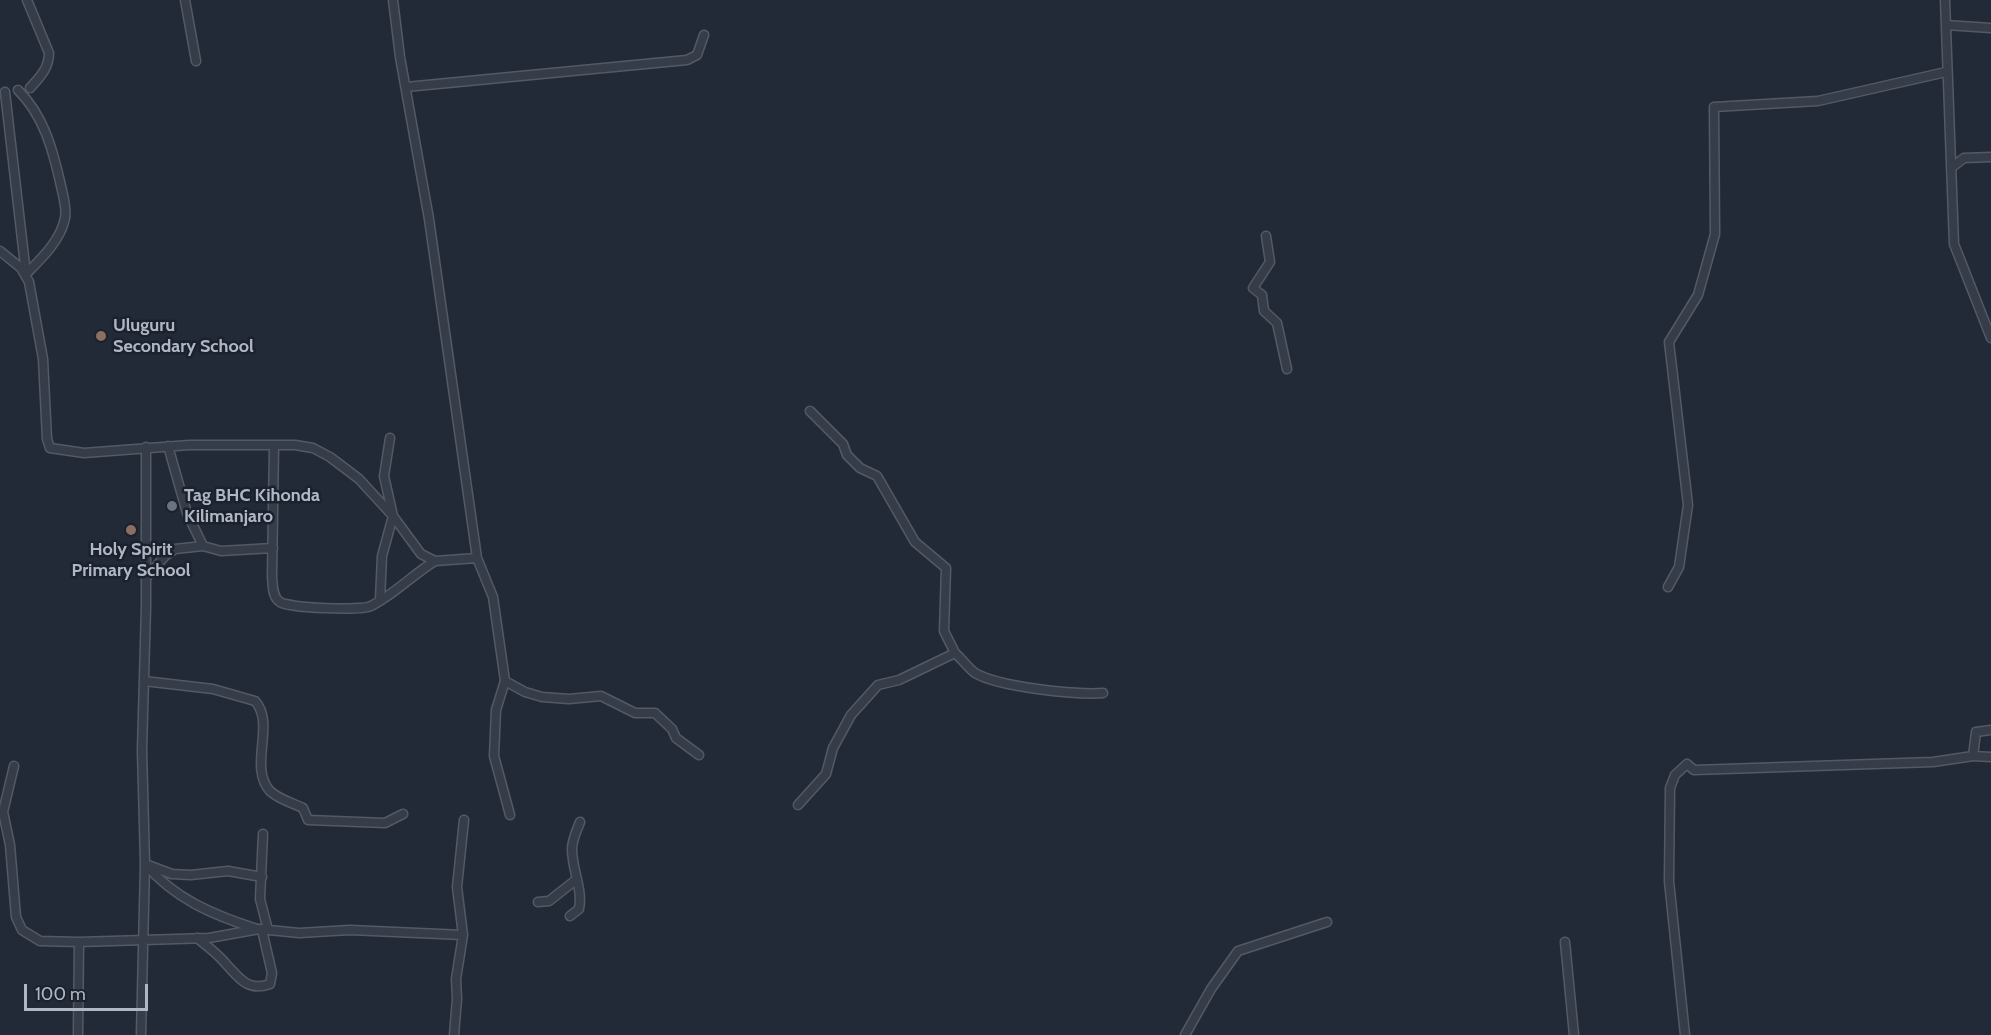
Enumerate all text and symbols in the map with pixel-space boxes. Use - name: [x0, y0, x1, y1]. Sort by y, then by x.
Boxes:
- place label: Uluguru Secondary School: [113, 315, 254, 358]
- marker: Uluguru Secondary School: [94, 329, 108, 343]
- place label: Tag BHC Kihonda Kilimanjaro: [184, 485, 320, 528]
- marker: Tag BHC Kihonda Kilimanjaro: [165, 499, 179, 513]
- marker: Holy Spirit Primary School: [124, 523, 138, 537]
- place label: Holy Spirit Primary School: [72, 539, 190, 582]
- scale bar: [27, 972, 152, 1010]
- text: 100 m: [35, 983, 86, 1005]

